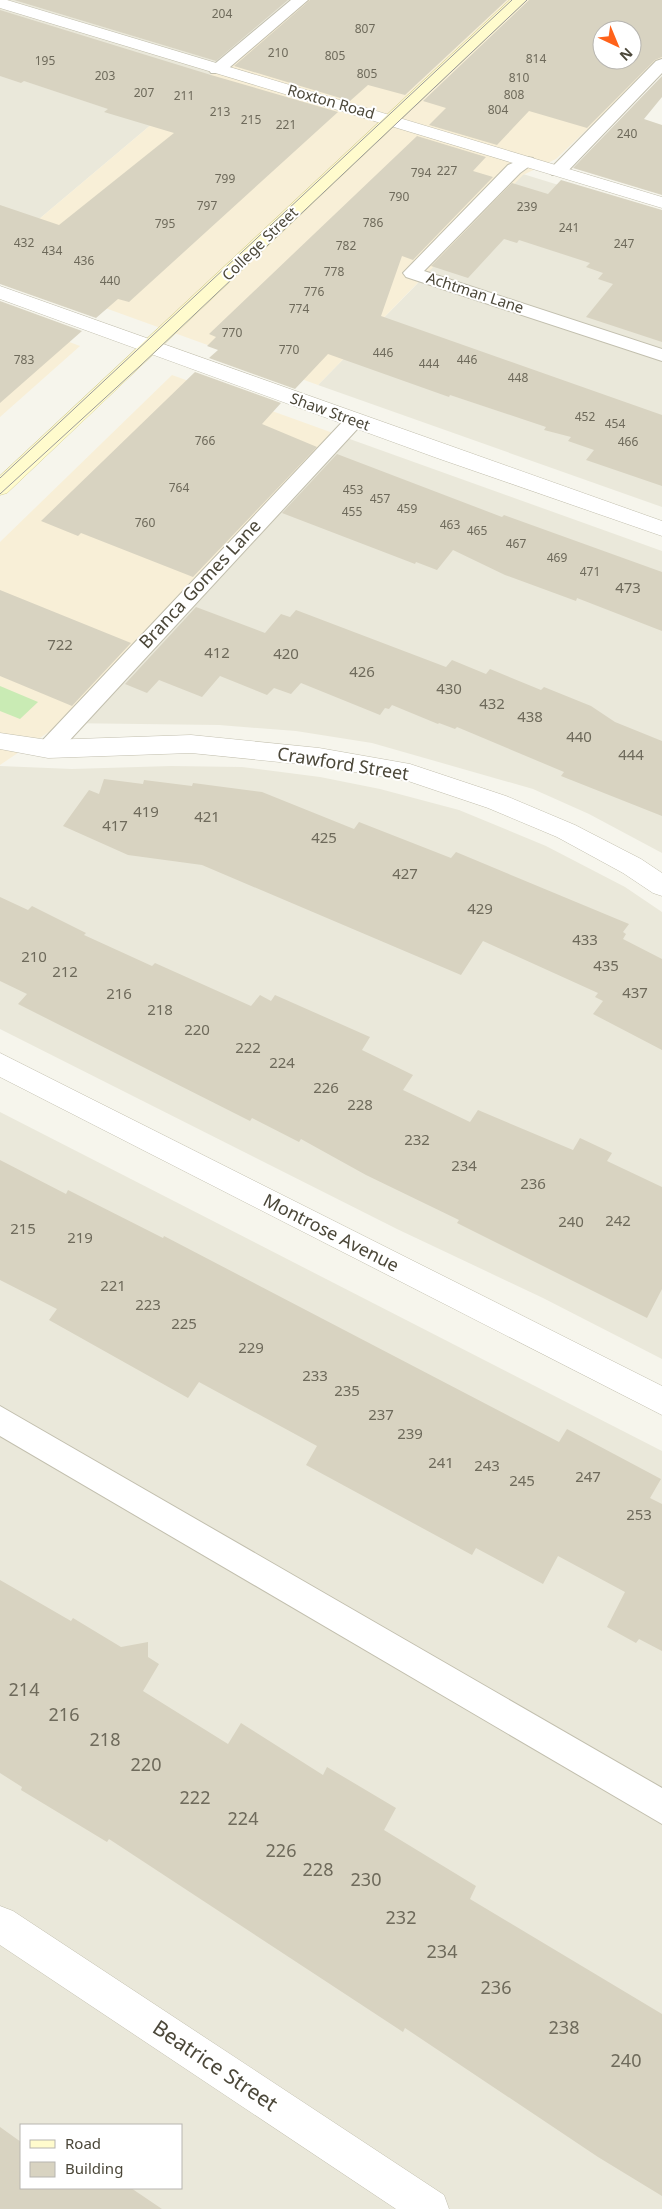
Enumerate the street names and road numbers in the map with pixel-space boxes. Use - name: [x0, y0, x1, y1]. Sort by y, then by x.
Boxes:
- street label: Roxton Road: [285, 79, 377, 123]
- street label: College Street: [217, 202, 302, 285]
- street label: Achtman Lane: [424, 267, 526, 317]
- street label: Shaw Street: [288, 387, 374, 435]
- street label: Branca Gomes Lane: [133, 514, 266, 653]
- street label: Crawford Street: [276, 741, 411, 785]
- street label: Montrose Avenue: [259, 1187, 403, 1277]
- street label: Beatrice Street: [148, 2013, 284, 2118]

